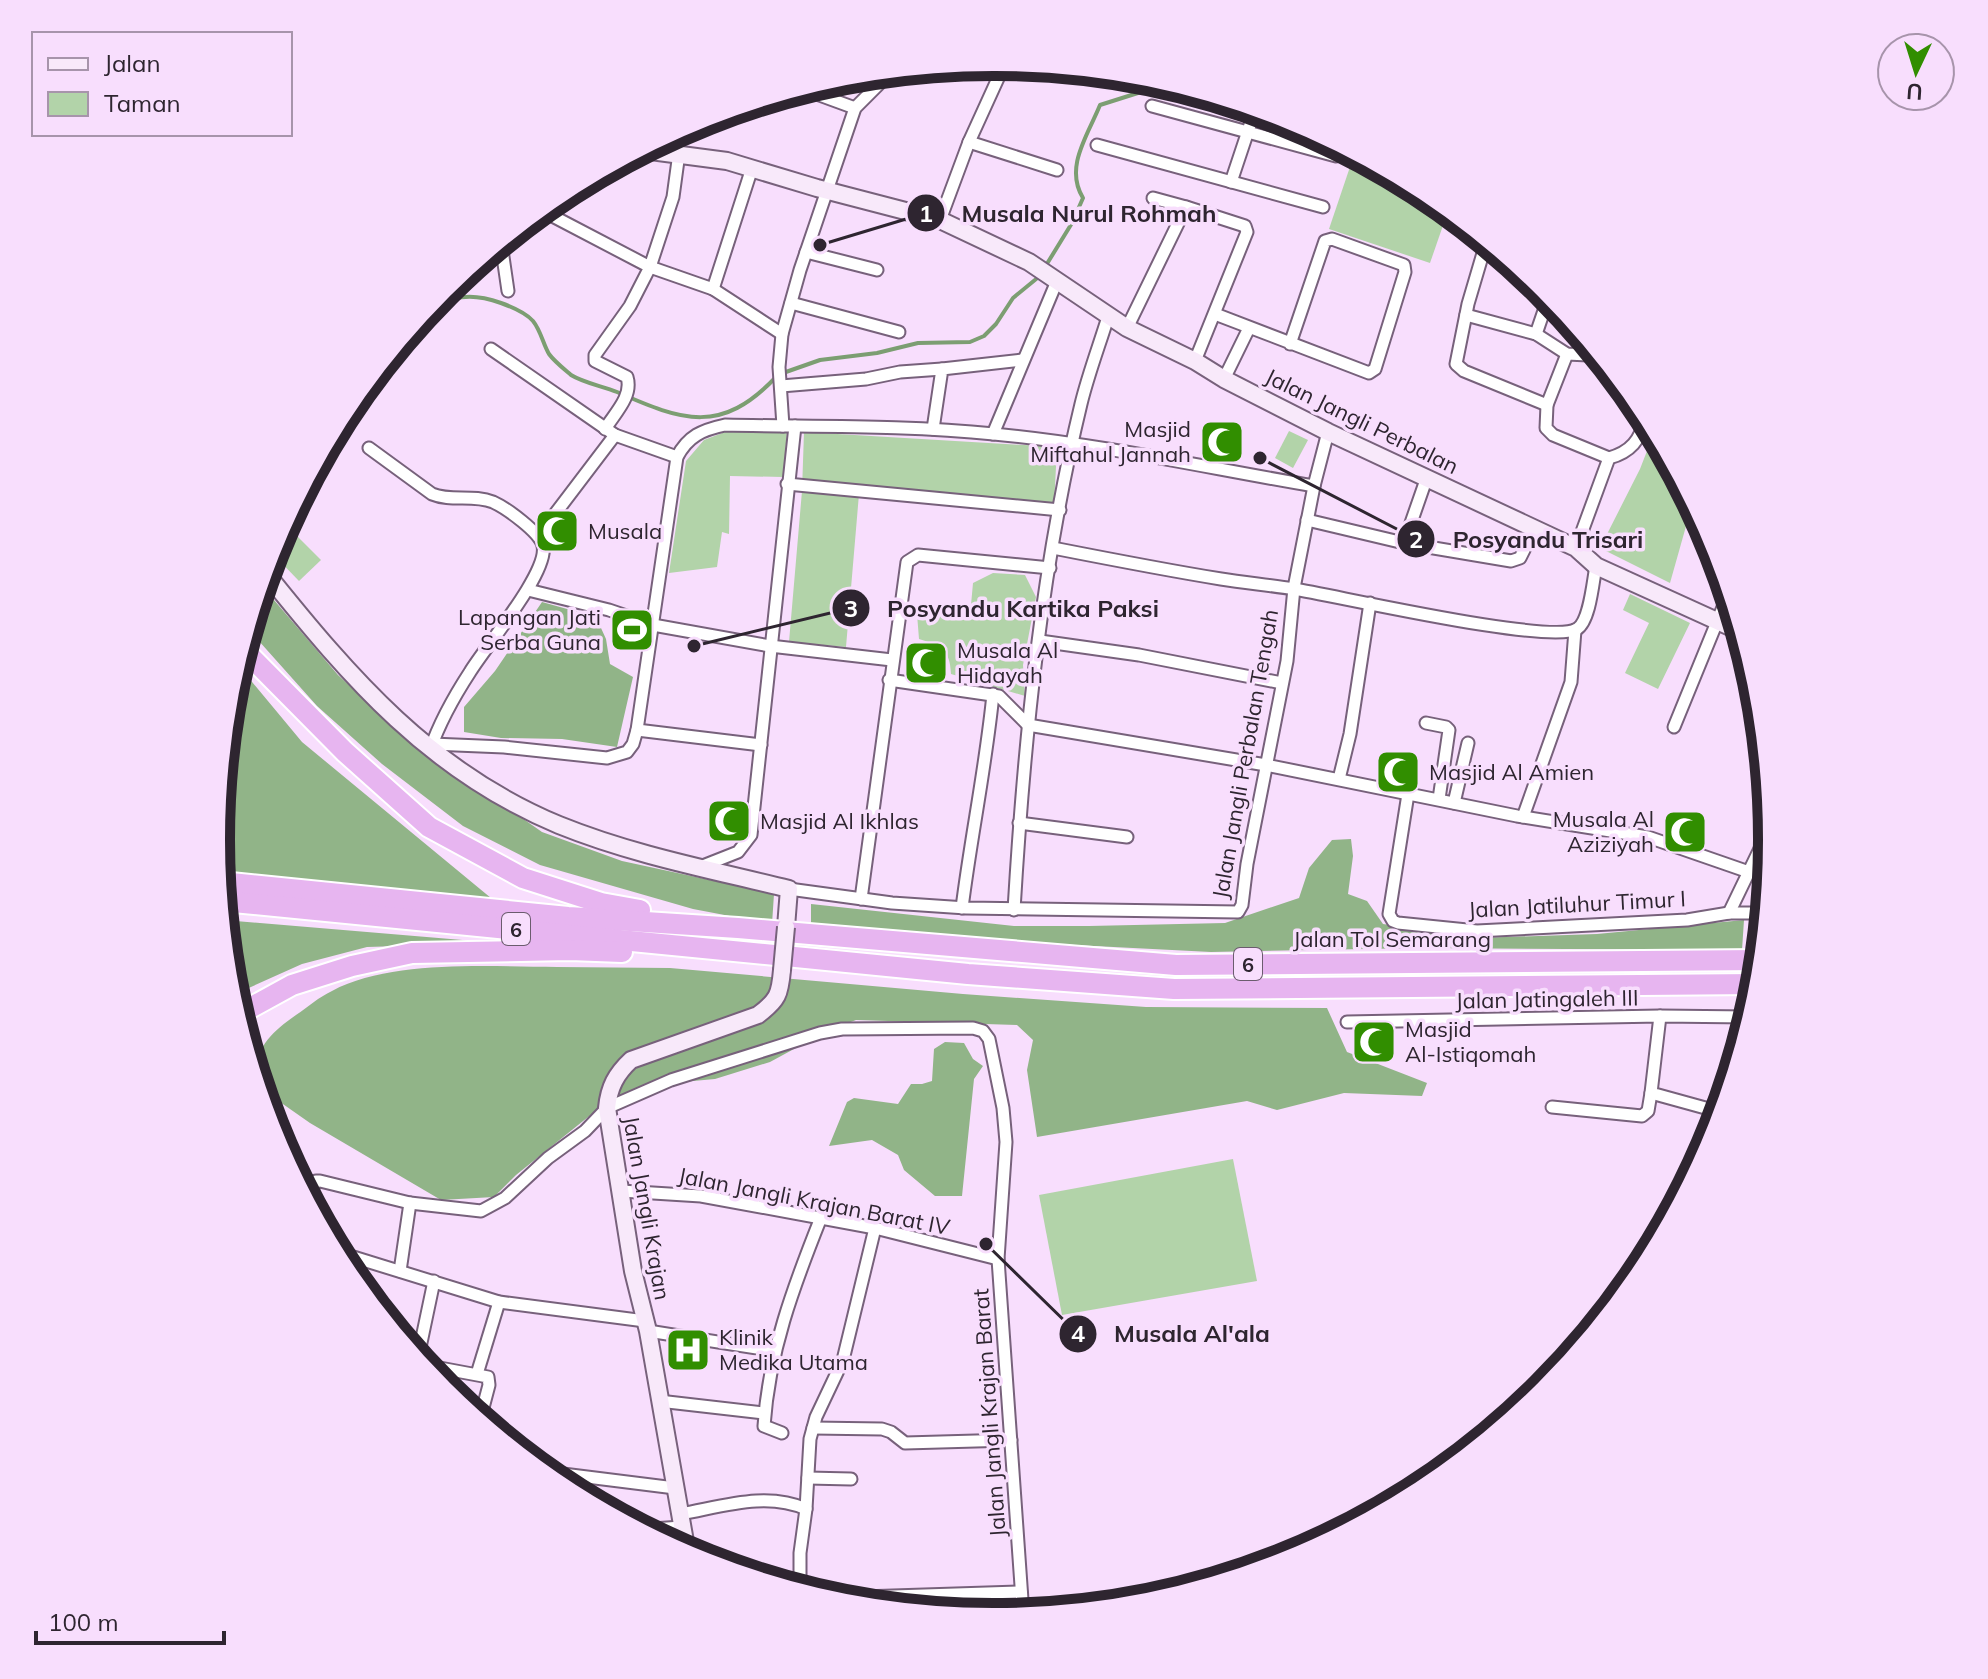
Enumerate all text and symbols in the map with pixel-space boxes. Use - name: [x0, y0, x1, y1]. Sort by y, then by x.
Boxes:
- legend: [32, 32, 292, 136]
- north arrow: [1876, 32, 1956, 112]
- text: Jalan: [104, 48, 160, 78]
- text: U: [1906, 77, 1924, 106]
- text: Taman: [104, 88, 181, 118]
- callout: Musala Nurul Rohmah: [906, 189, 1233, 237]
- text: 1: [919, 198, 933, 228]
- text: Musala Nurul Rohmah: [962, 198, 1216, 228]
- street label: Jalan Jangli Perbalan: [1261, 362, 1463, 480]
- place label: Masjid Miftahul Jannah: [1030, 415, 1191, 468]
- mosque icon: Masjid Miftahul Jannah: [1198, 418, 1246, 466]
- mosque icon: Musala: [533, 507, 581, 555]
- callout: Posyandu Trisari: [1396, 515, 1659, 563]
- place label: Musala: [588, 517, 662, 545]
- text: 2: [1409, 524, 1423, 554]
- text: Posyandu Trisari: [1453, 524, 1643, 554]
- callout: Posyandu Kartika Paksi: [831, 584, 1175, 632]
- text: 3: [844, 593, 858, 623]
- text: Posyandu Kartika Paksi: [887, 593, 1159, 623]
- place label: Lapangan Jati Serba Guna: [458, 603, 601, 656]
- sports icon: Lapangan Jati Serba Guna: [608, 606, 656, 654]
- street label: Jalan Jangli Perbalan Tengah: [1206, 607, 1284, 901]
- place label: Musala Al Hidayah: [957, 636, 1058, 689]
- mosque icon: Musala Al Hidayah: [902, 639, 950, 687]
- mosque icon: Masjid Al Amien: [1374, 748, 1422, 796]
- place label: Masjid Al Amien: [1429, 758, 1594, 786]
- mosque icon: Masjid Al Ikhlas: [705, 797, 753, 845]
- place label: Musala Al Aziziyah: [1553, 805, 1654, 858]
- place label: Masjid Al Ikhlas: [760, 807, 919, 835]
- mosque icon: Musala Al Aziziyah: [1661, 808, 1709, 856]
- street label: Jalan Jatiluhur Timur I: [1467, 884, 1687, 924]
- road number: 6: [502, 913, 530, 945]
- street label: Jalan Tol Semarang: [1293, 925, 1491, 953]
- road number: 6: [1234, 948, 1262, 980]
- street label: Jalan Jatingaleh III: [1455, 983, 1639, 1015]
- place label: Masjid Al-Istiqomah: [1405, 1015, 1536, 1068]
- mosque icon: Masjid Al-Istiqomah: [1350, 1018, 1398, 1066]
- street label: Jalan Jangli Krajan: [617, 1114, 677, 1302]
- street label: Jalan Jangli Krajan Barat IV: [676, 1161, 953, 1241]
- street label: Jalan Jangli Krajan Barat: [966, 1287, 1012, 1538]
- callout: Musala Al'ala: [1058, 1310, 1286, 1358]
- text: 4: [1071, 1318, 1085, 1348]
- text: Musala Al'ala: [1114, 1318, 1270, 1348]
- place label: Klinik Medika Utama: [719, 1323, 868, 1376]
- hospital icon: Klinik Medika Utama: [664, 1326, 712, 1374]
- scale bar: [36, 1595, 224, 1645]
- text: 100 m: [48, 1607, 119, 1637]

